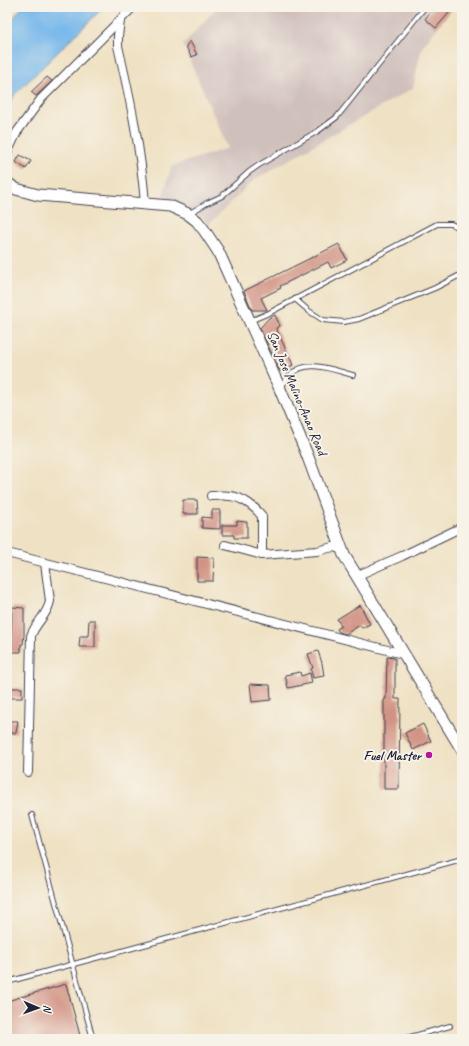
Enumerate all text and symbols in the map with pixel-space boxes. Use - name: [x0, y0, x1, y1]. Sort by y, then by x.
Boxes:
- street label: San Jose Malino-Anao Road: [263, 328, 332, 460]
- place label: Fuel Master: [364, 747, 423, 764]
- marker: Fuel Master: [424, 750, 434, 760]
- north arrow: [18, 988, 58, 1028]
- text: N: [41, 1005, 55, 1014]

